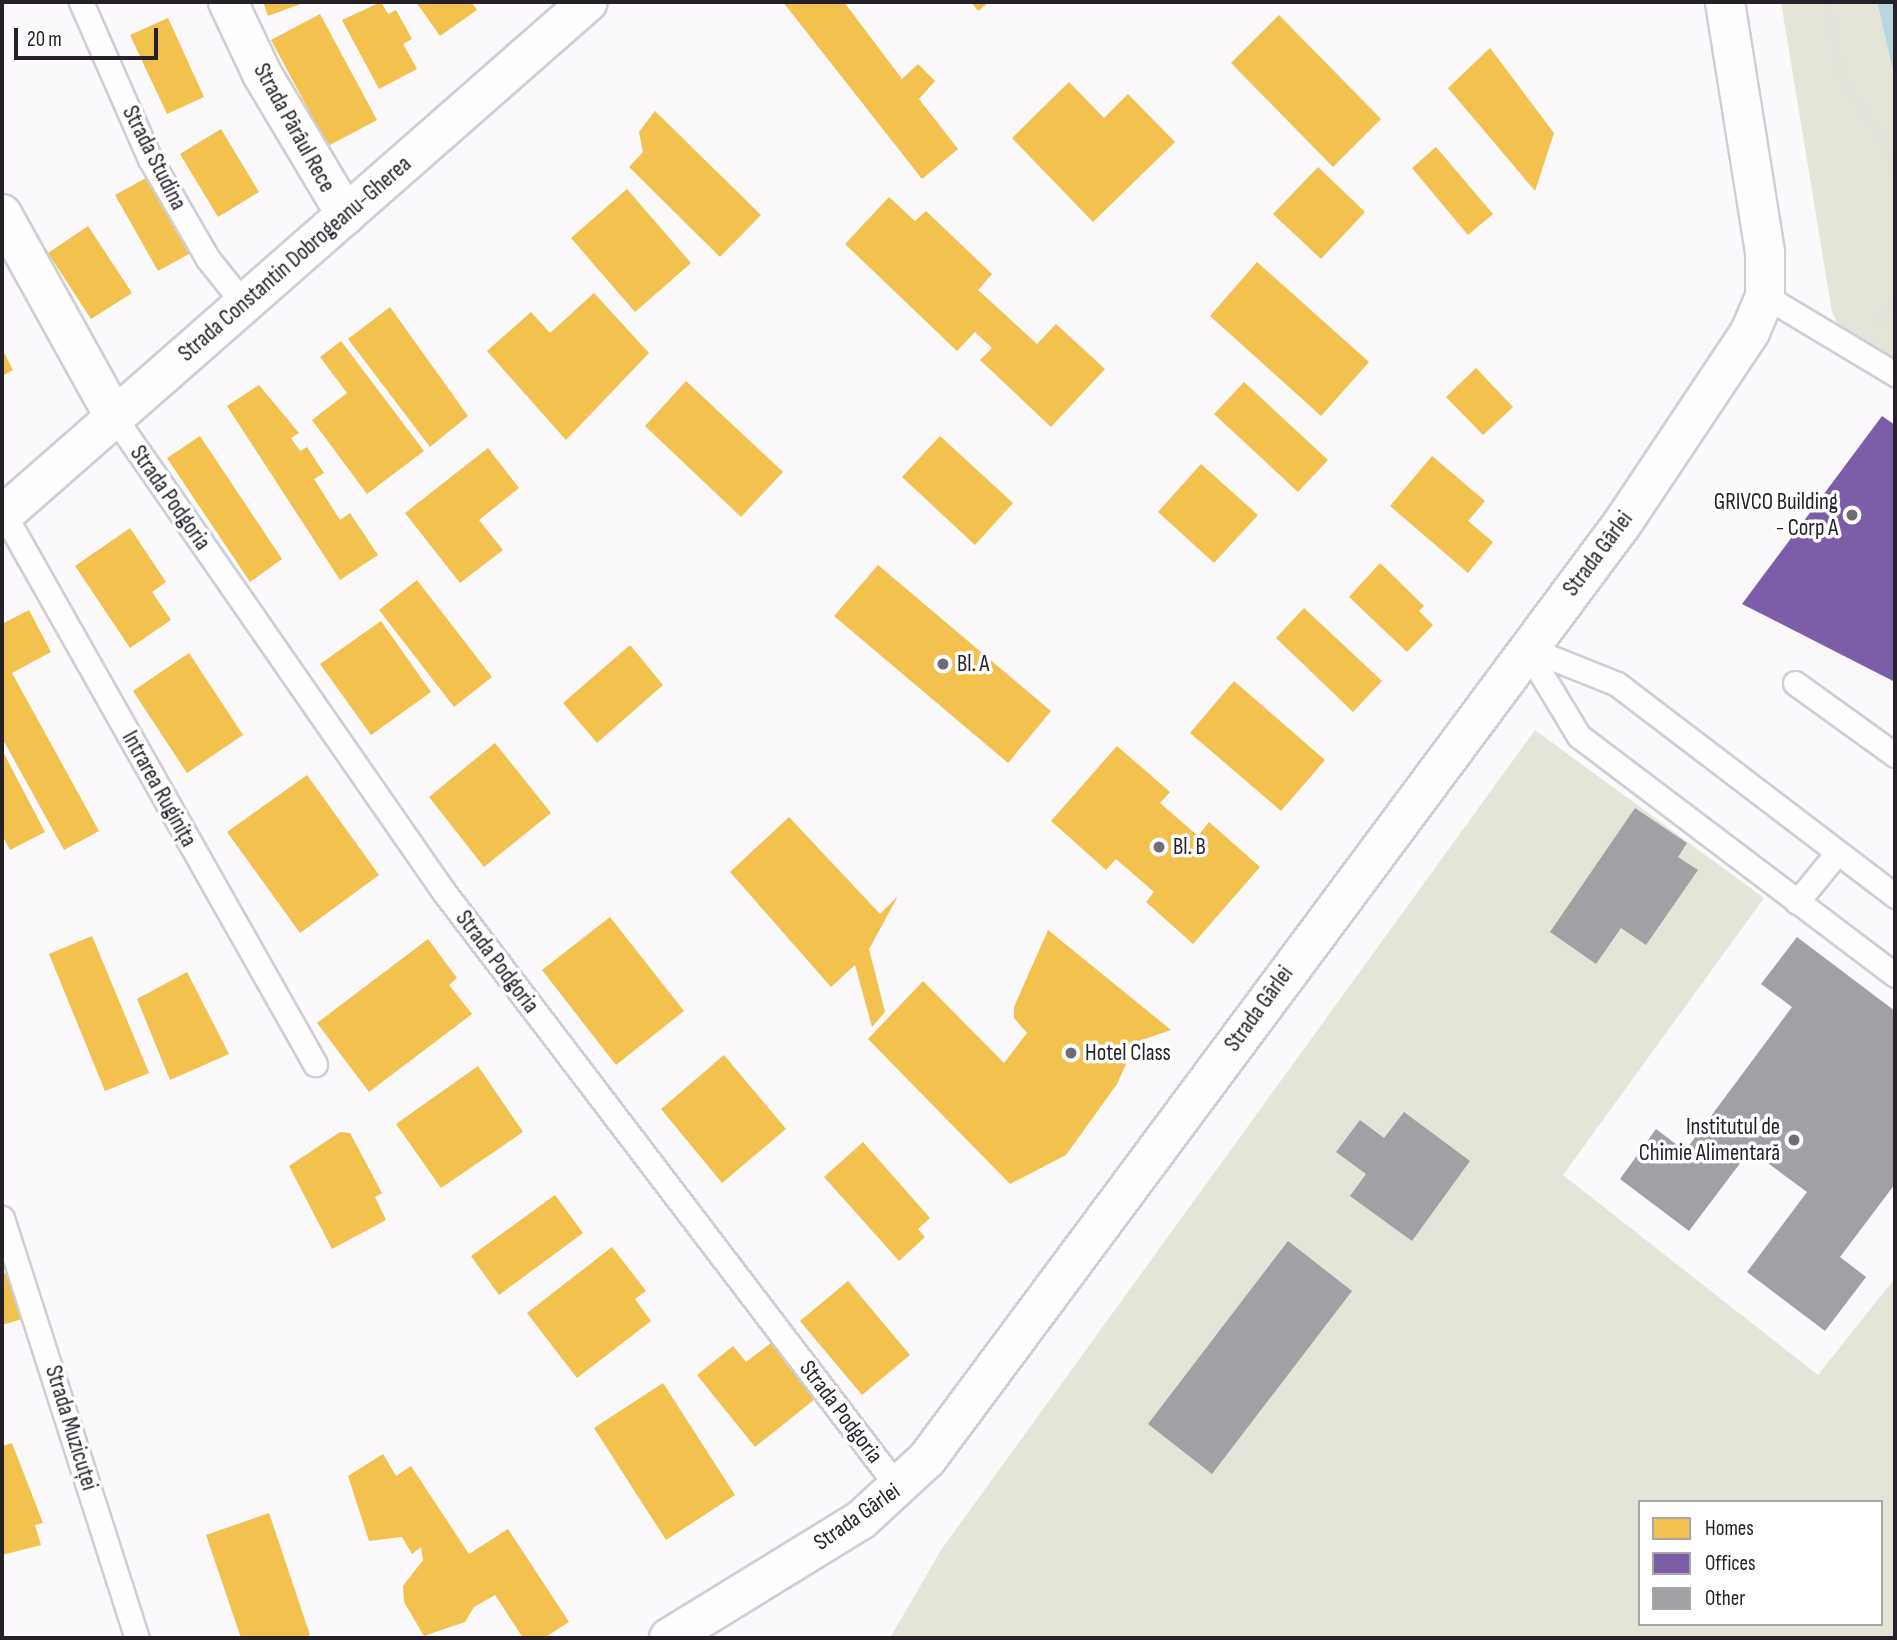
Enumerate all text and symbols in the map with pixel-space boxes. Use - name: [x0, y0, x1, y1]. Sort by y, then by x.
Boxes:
- scale bar: [18, 14, 161, 58]
- text: 20 m: [27, 27, 62, 52]
- street label: Strada Pârâul Rece: [247, 59, 341, 197]
- street label: Strada Studina: [116, 101, 192, 215]
- street label: Strada Constantin Dobrogeanu-Gherea: [173, 150, 417, 368]
- street label: Strada Podgoria: [124, 440, 216, 556]
- place label: GRIVCO Building - Corp A: [1714, 488, 1838, 542]
- street label: Strada Gârlei: [1557, 506, 1639, 602]
- marker: GRIVCO Building - Corp A: [1844, 507, 1860, 523]
- place label: Bl. A: [957, 650, 989, 678]
- marker: Bl. A: [935, 656, 951, 672]
- street label: Intrarea Ruginița: [116, 726, 202, 852]
- place label: Bl. B: [1173, 833, 1206, 861]
- marker: Bl. B: [1151, 839, 1167, 855]
- street label: Strada Podgoria: [449, 905, 545, 1019]
- street label: Strada Gârlei: [1219, 961, 1299, 1057]
- place label: Hotel Class: [1085, 1039, 1171, 1067]
- marker: Hotel Class: [1063, 1045, 1079, 1061]
- place label: Institutul de Chimie Alimentară: [1639, 1113, 1780, 1167]
- marker: Institutul de Chimie Alimentară: [1786, 1132, 1802, 1148]
- street label: Strada Podgoria: [793, 1355, 889, 1469]
- street label: Strada Muzicuței: [39, 1362, 103, 1494]
- street label: Strada Gârlei: [809, 1477, 905, 1557]
- legend: [1638, 1500, 1883, 1626]
- text: Homes: [1705, 1516, 1754, 1541]
- text: Offices: [1705, 1551, 1756, 1576]
- text: Other: [1705, 1586, 1745, 1611]

